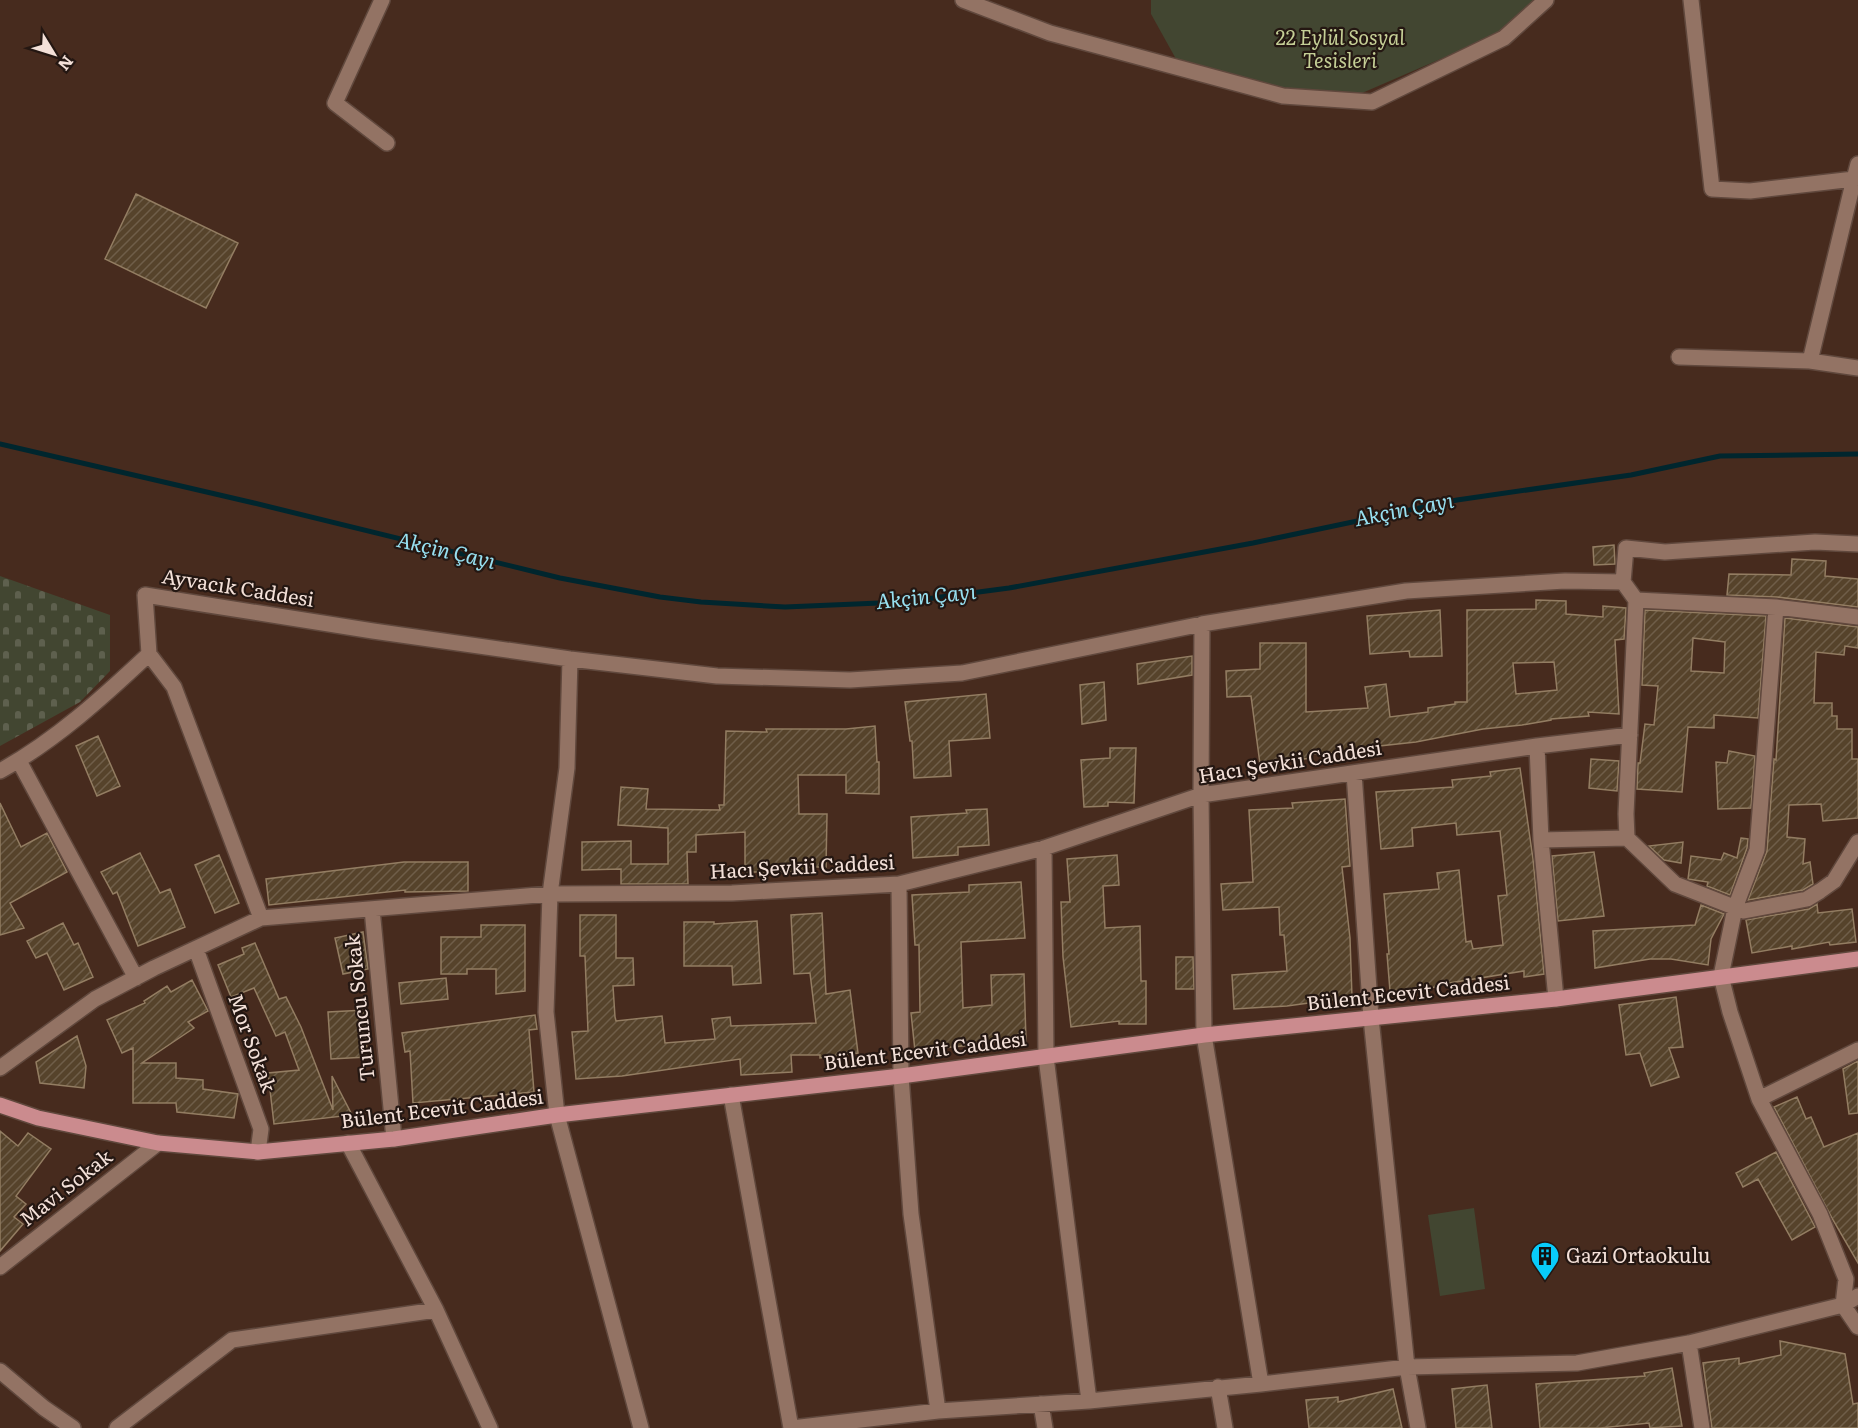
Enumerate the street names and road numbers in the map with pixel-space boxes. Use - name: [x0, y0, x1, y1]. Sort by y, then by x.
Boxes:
- street label: Ayvacık Caddesi: [160, 559, 317, 613]
- street label: Hacı Şevkii Caddesi: [1196, 731, 1384, 789]
- street label: Hacı Şevkii Caddesi: [709, 845, 895, 885]
- street label: Turuncu Sokak: [335, 932, 381, 1083]
- street label: Bülent Ecevit Caddesi: [1305, 965, 1511, 1017]
- street label: Mor Sokak: [222, 989, 286, 1097]
- street label: Bülent Ecevit Caddesi: [822, 1022, 1028, 1076]
- street label: Bülent Ecevit Caddesi: [339, 1080, 545, 1134]
- street label: Mavi Sokak: [12, 1140, 118, 1232]

